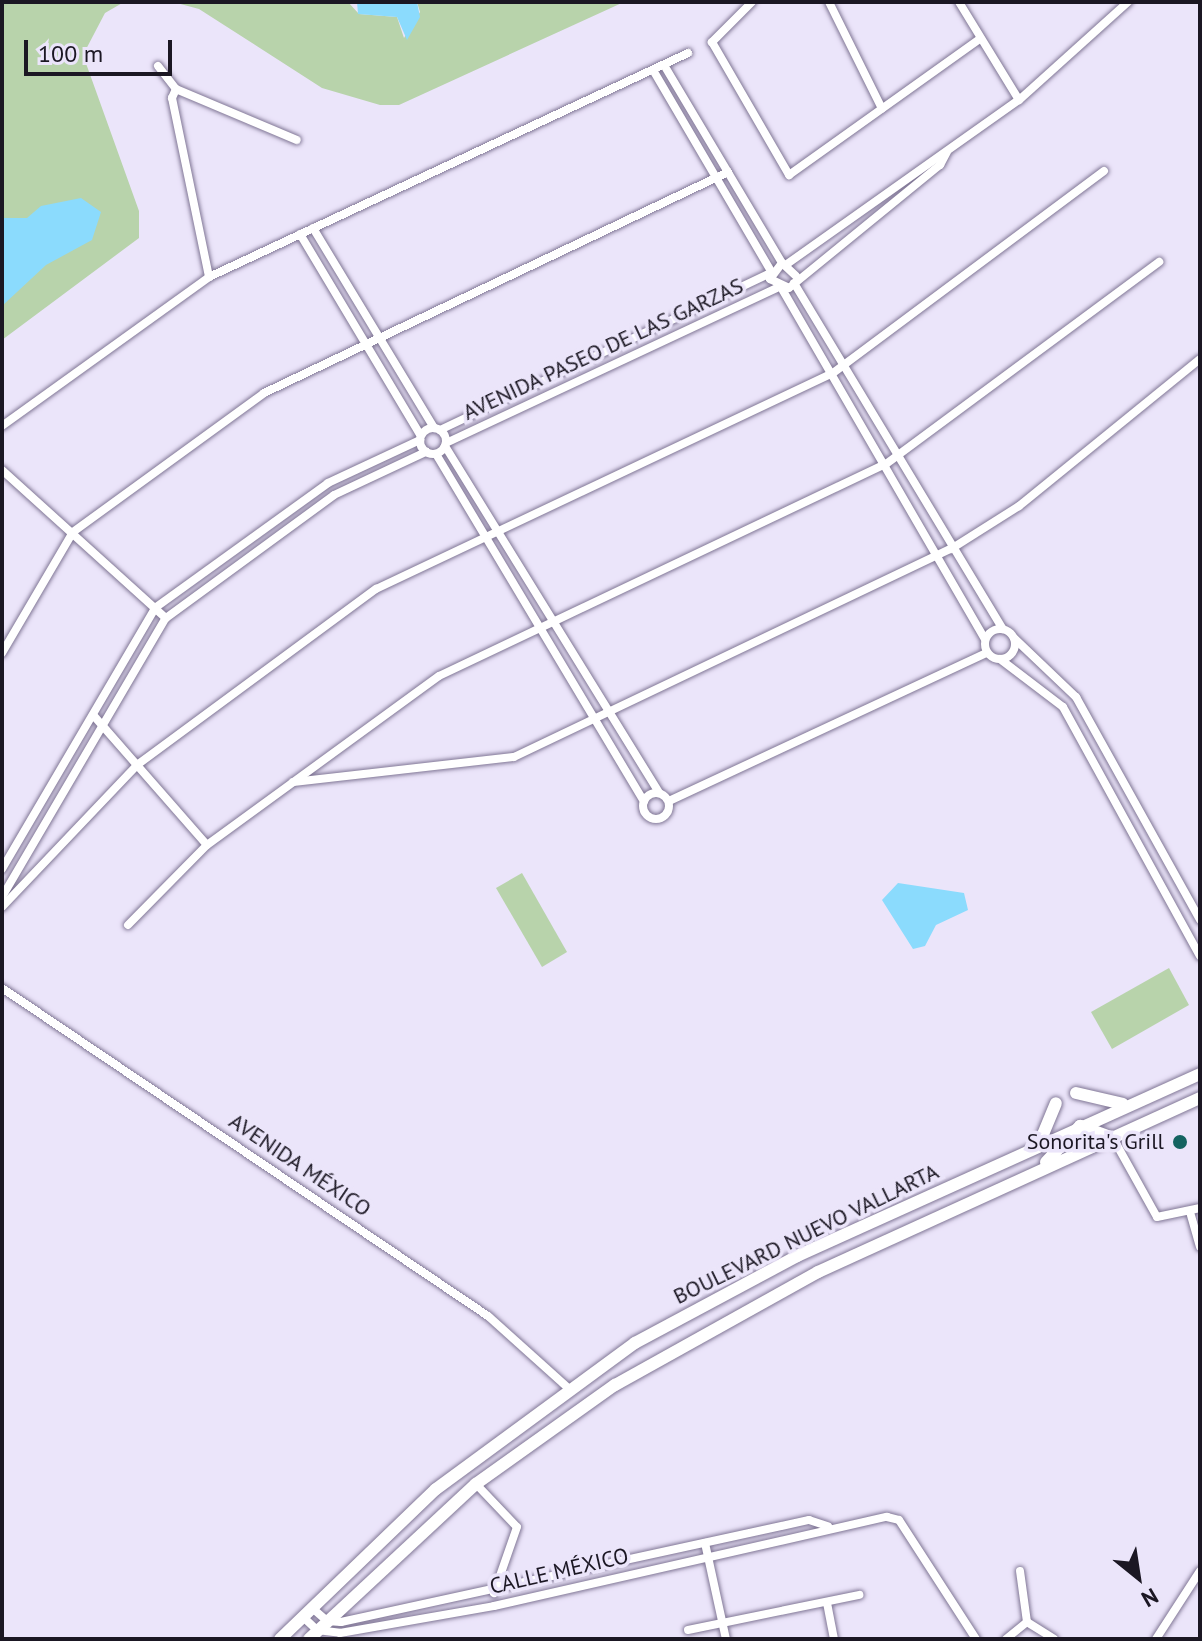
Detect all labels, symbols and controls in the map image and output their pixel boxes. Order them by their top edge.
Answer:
scale bar [28,24,176,74]
text: 100 m [38,38,103,69]
street label: AVENIDA PASEO DE LAS GARZAS [458,272,748,426]
street label: AVENIDA MÉXICO [224,1108,376,1222]
place label: Sonorita's Grill [1027,1129,1164,1155]
marker: Sonorita's Grill [1171,1133,1189,1151]
street label: BOULEVARD NUEVO VALLARTA [669,1158,943,1310]
north arrow [1098,1537,1178,1617]
street label: CALLE MÉXICO [487,1542,631,1600]
text: N [1137,1582,1163,1614]

